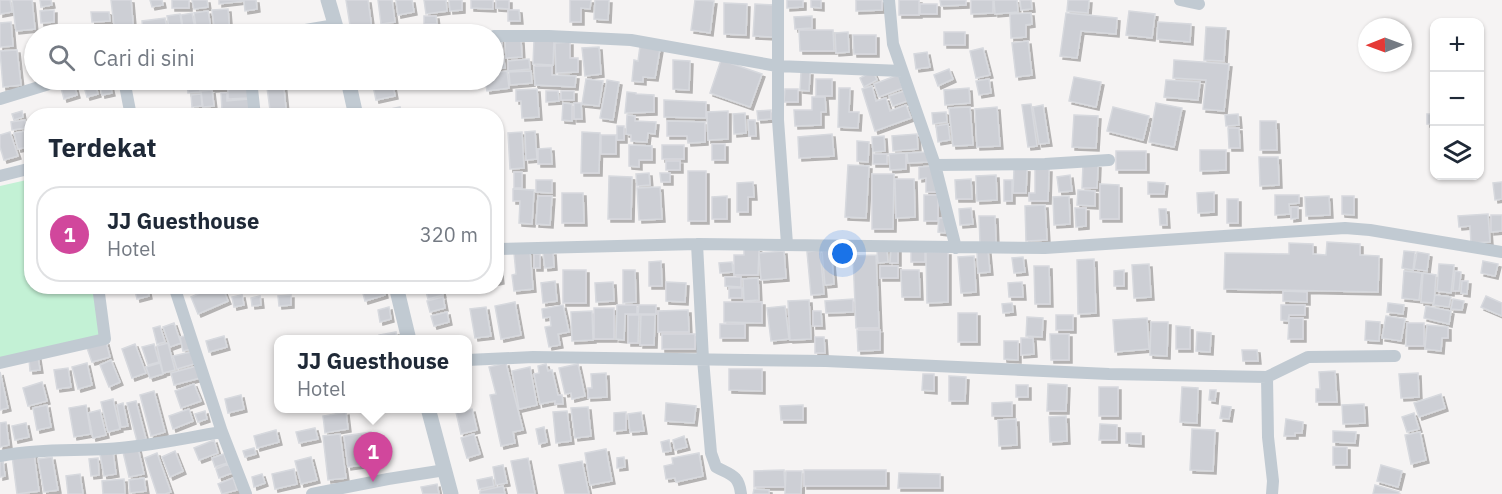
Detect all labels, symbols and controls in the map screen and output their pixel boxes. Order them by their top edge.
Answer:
north arrow [1358,18,1412,72]
map controls [1430,18,1484,180]
button: + [1430,18,1484,72]
search box [24,24,504,90]
icon: search [45,41,78,74]
text: Cari di sini [93,43,195,72]
button: − [1430,72,1484,126]
button: layers [1430,126,1484,180]
text: Terdekat [48,130,157,164]
text: JJ Guesthouse [107,206,259,235]
text: 1 [64,221,76,248]
text: 320 m [420,221,478,248]
text: Hotel [107,235,156,262]
your location [828,239,857,268]
popup [274,335,472,413]
text: JJ Guesthouse [297,346,449,375]
text: Hotel [297,375,346,402]
pin: 1 [354,432,392,482]

